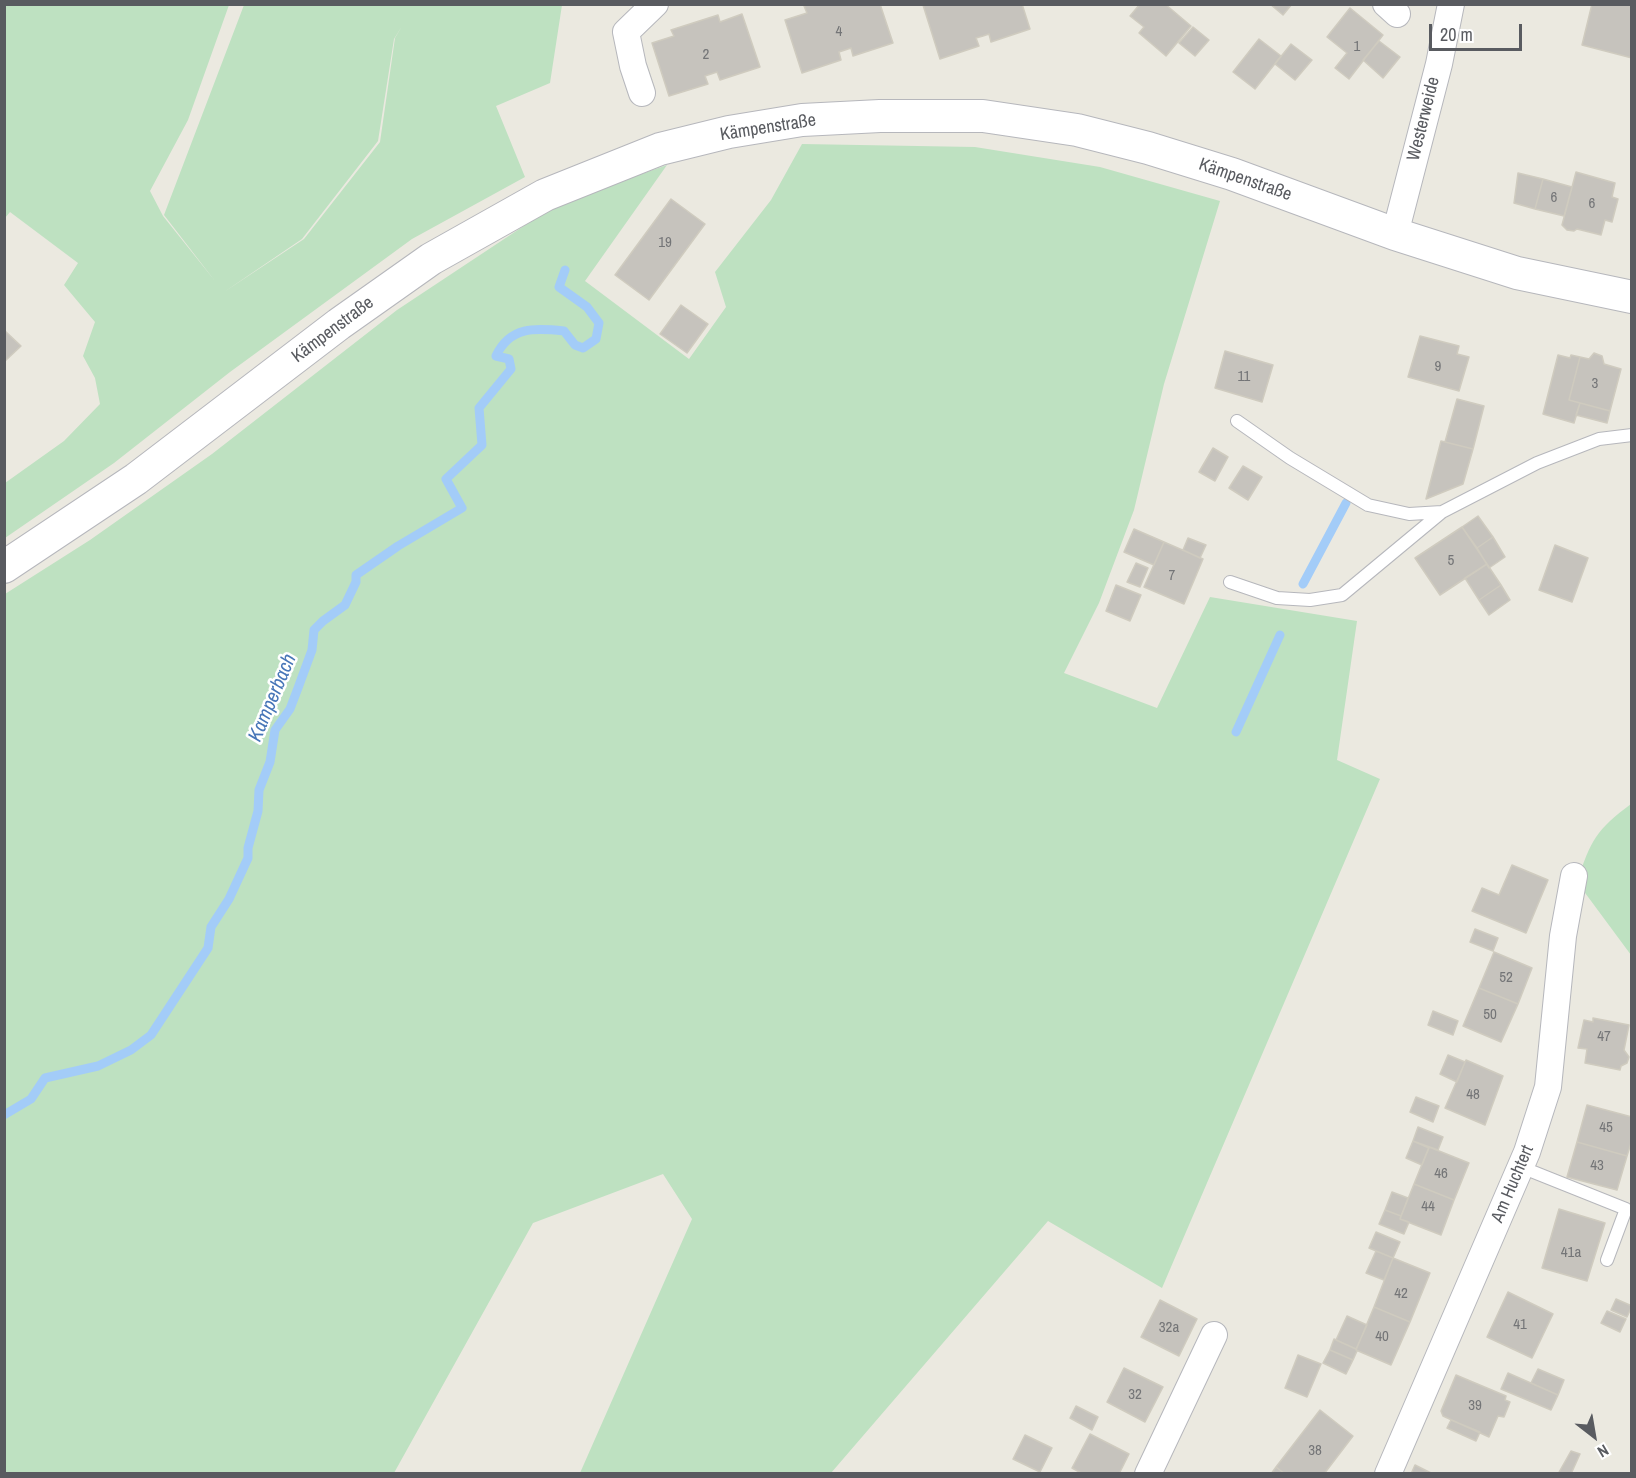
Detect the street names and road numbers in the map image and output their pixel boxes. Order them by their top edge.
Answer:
street label: Westerweide [1403,75,1445,163]
street label: Kämpenstraße [719,110,817,146]
street label: Kämpenstraße [1196,154,1294,206]
street label: Kämpenstraße [288,292,378,368]
street label: Am Huchtert [1487,1142,1539,1226]

